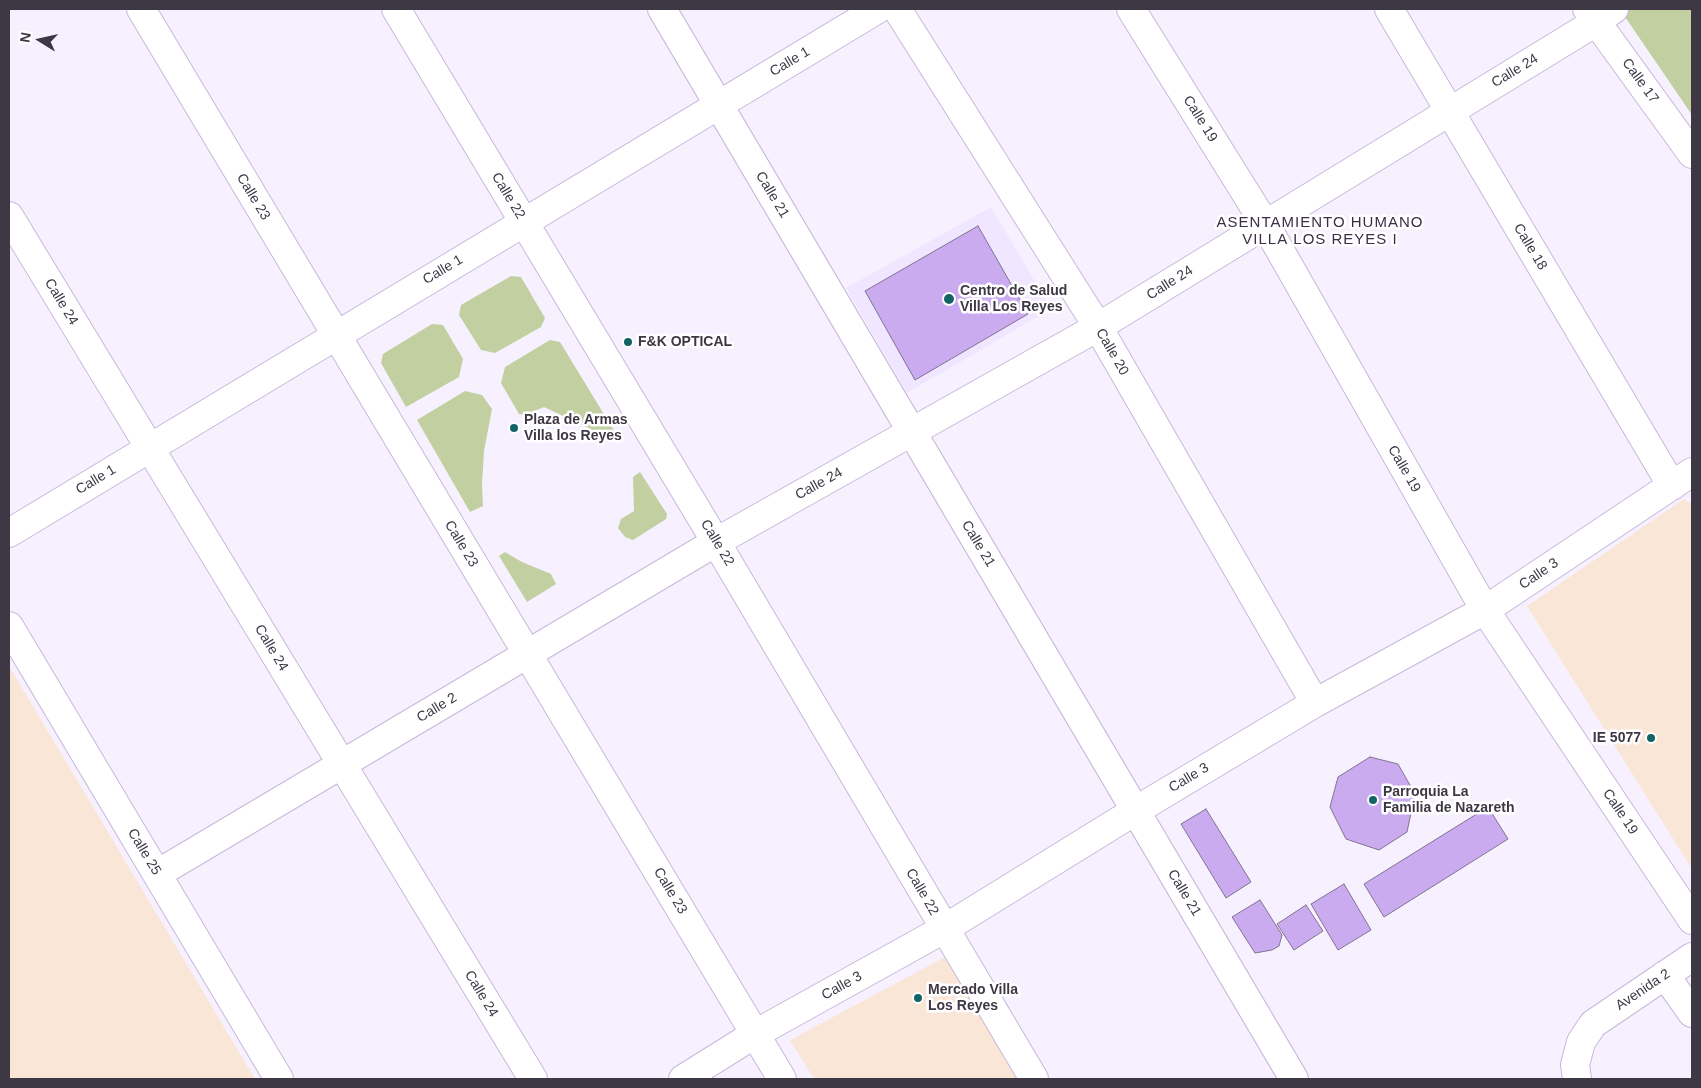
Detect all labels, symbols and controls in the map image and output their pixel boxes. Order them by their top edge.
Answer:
north arrow [15,15,65,65]
text: N [16,31,34,44]
street label: Calle 1 [767,44,813,80]
street label: Calle 24 [1489,51,1541,91]
street label: Calle 17 [1618,55,1662,107]
street label: Calle 19 [1179,93,1221,145]
street label: Calle 21 [752,169,792,221]
street label: Calle 22 [488,170,528,222]
street label: Calle 23 [233,171,273,223]
district label: ASENTAMIENTO HUMANO VILLA LOS REYES I [1214,214,1426,249]
street label: Calle 18 [1510,221,1550,273]
street label: Calle 1 [420,252,466,288]
street label: Calle 24 [1144,262,1196,304]
street label: Calle 24 [41,276,81,328]
place label: Centro de Salud Villa Los Reyes [960,283,1067,316]
marker: Centro de Salud Villa Los Reyes [942,292,956,306]
street label: Calle 20 [1092,326,1132,378]
place label: F&K OPTICAL [638,334,732,350]
marker: F&K OPTICAL [622,336,634,348]
place label: Plaza de Armas Villa los Reyes [524,412,627,444]
marker: Plaza de Armas Villa los Reyes [508,422,520,434]
street label: Calle 19 [1384,443,1424,495]
street label: Calle 1 [73,462,119,498]
street label: Calle 24 [792,464,846,504]
street label: Calle 22 [697,517,737,569]
street label: Calle 23 [441,518,481,570]
street label: Calle 21 [958,518,998,570]
street label: Calle 3 [1516,555,1562,593]
street label: Calle 24 [251,622,291,674]
street label: Calle 2 [414,690,460,726]
place label: IE 5077 [1593,730,1641,746]
marker: IE 5077 [1645,732,1657,744]
street label: Calle 3 [1166,760,1212,796]
place label: Parroquia La Familia de Nazareth [1383,784,1514,816]
street label: Calle 19 [1599,786,1641,838]
marker: Parroquia La Familia de Nazareth [1367,794,1379,806]
street label: Calle 25 [124,826,164,878]
street label: Calle 23 [650,865,690,917]
street label: Calle 22 [902,866,942,918]
street label: Calle 21 [1164,867,1204,919]
street label: Avenida 2 [1613,966,1673,1014]
street label: Calle 24 [461,968,501,1020]
street label: Calle 3 [819,968,865,1004]
place label: Mercado Villa Los Reyes [928,982,1018,1014]
marker: Mercado Villa Los Reyes [912,992,924,1004]

